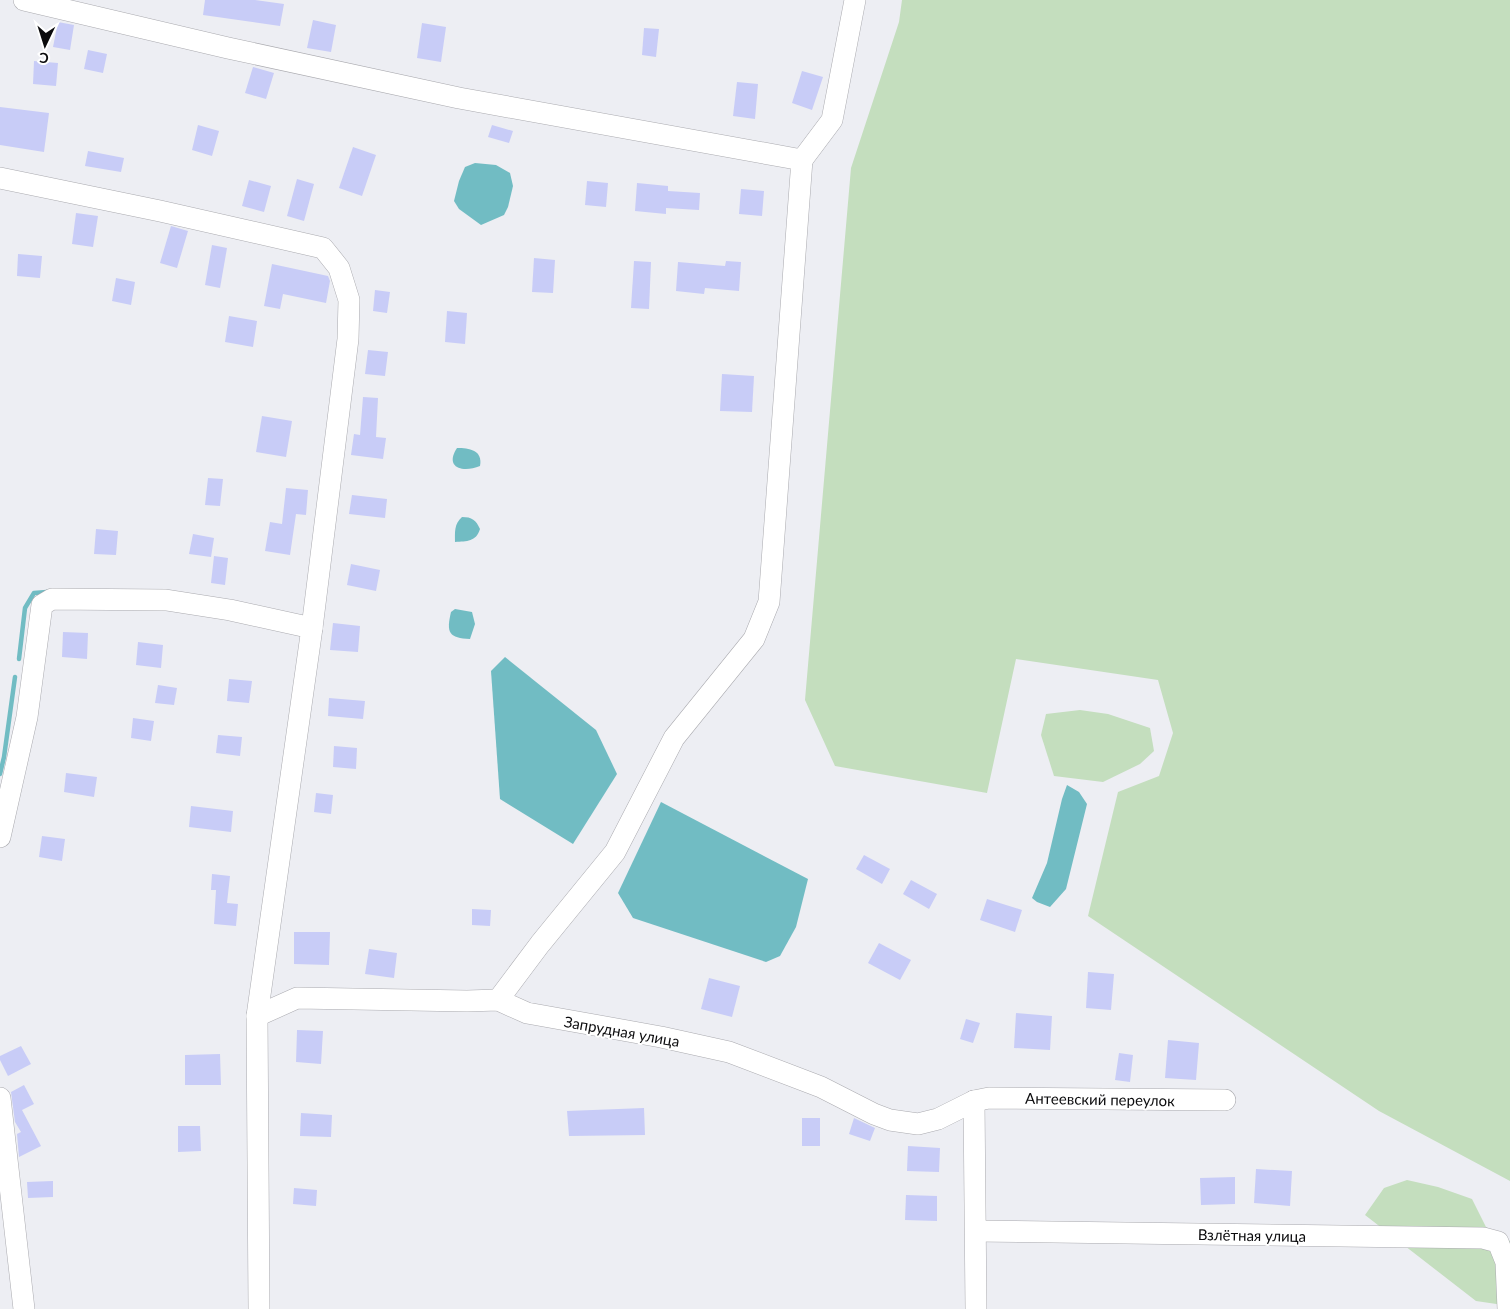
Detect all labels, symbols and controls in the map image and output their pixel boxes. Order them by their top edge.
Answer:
north arrow [20,20,70,70]
text: С [38,50,49,67]
street label: Запрудная улица [563,1012,681,1050]
street label: Антеевский переулок [1025,1089,1175,1109]
street label: Взлётная улица [1198,1225,1306,1245]

